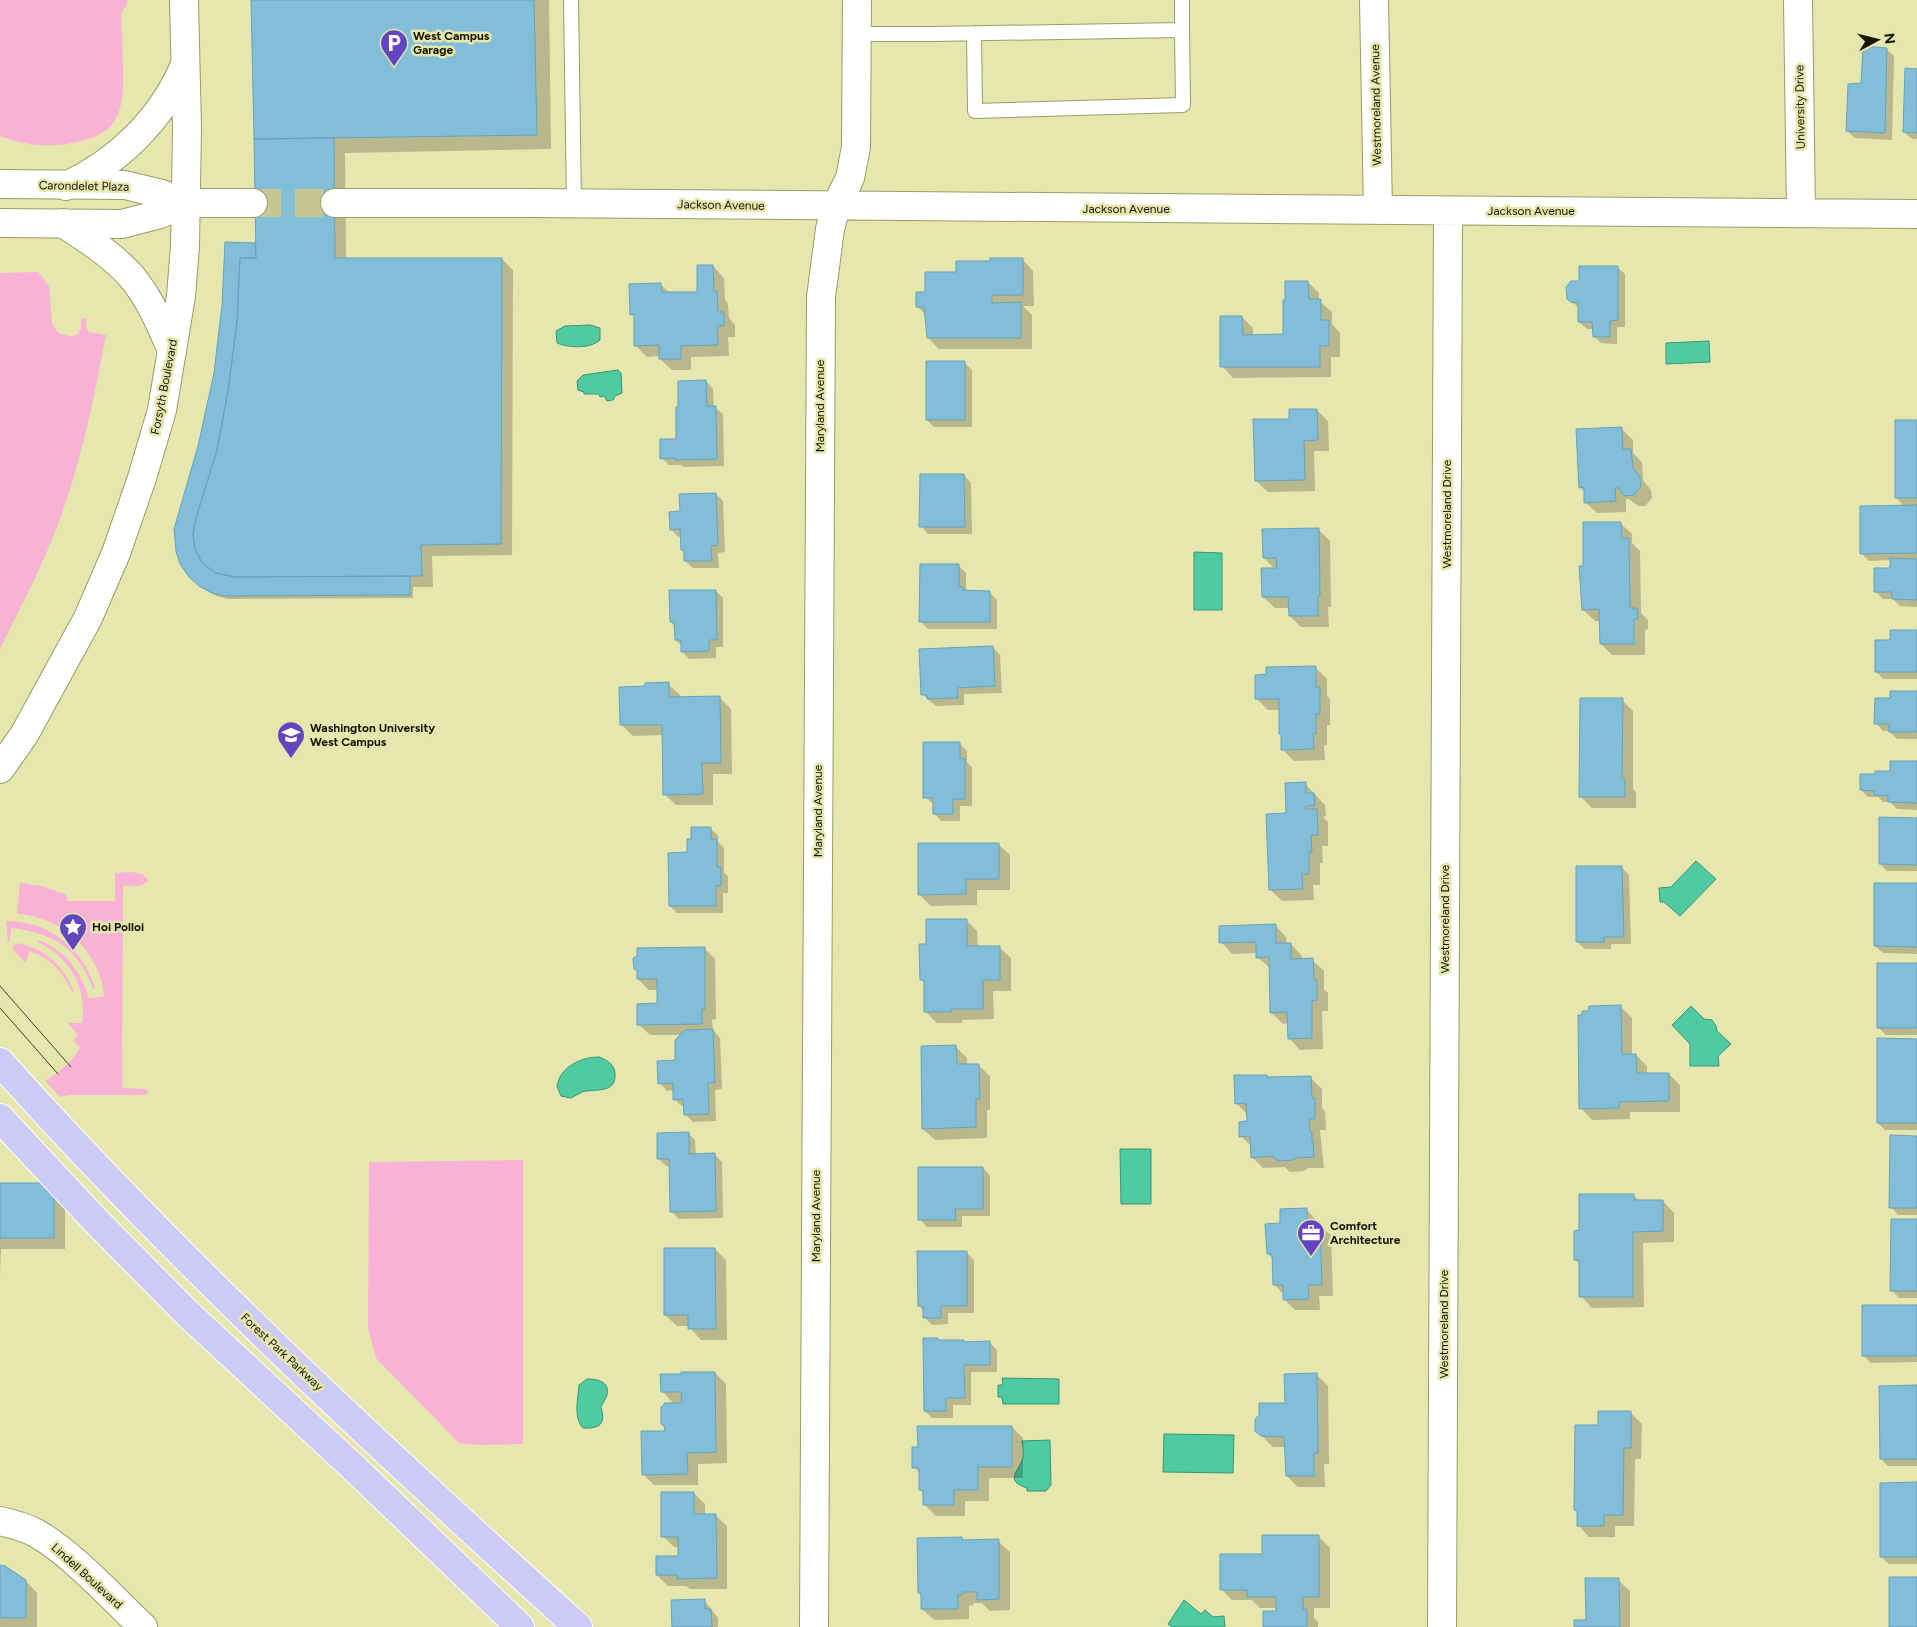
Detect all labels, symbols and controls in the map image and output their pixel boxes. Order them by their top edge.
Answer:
north arrow [1852,15,1902,65]
parking icon: West Campus Garage [379,28,409,67]
place label: West Campus Garage [413,29,490,57]
text: N [1880,32,1899,45]
street label: Westmoreland Avenue [1368,44,1384,166]
street label: University Drive [1792,64,1808,149]
street label: Carondelet Plaza [39,178,129,194]
street label: Jackson Avenue [677,197,765,213]
street label: Jackson Avenue [1082,202,1170,216]
street label: Jackson Avenue [1487,204,1575,218]
street label: Forsyth Boulevard [148,338,180,436]
street label: Maryland Avenue [813,359,827,452]
street label: Westmoreland Drive [1440,459,1454,568]
school or university icon: Washington University West Campus [276,720,306,759]
place label: Washington University West Campus [310,721,435,749]
street label: Maryland Avenue [811,764,825,857]
street label: Westmoreland Drive [1438,864,1452,973]
place icon: Hoi Polloi [58,912,88,951]
place label: Hoi Polloi [92,920,144,934]
street label: Maryland Avenue [809,1169,823,1262]
office icon: Comfort Architecture [1296,1218,1326,1257]
place label: Comfort Architecture [1330,1219,1401,1247]
street label: Westmoreland Drive [1437,1269,1451,1378]
street label: Forest Park Parkway [238,1310,327,1394]
street label: Lindell Boulevard [49,1540,125,1612]

